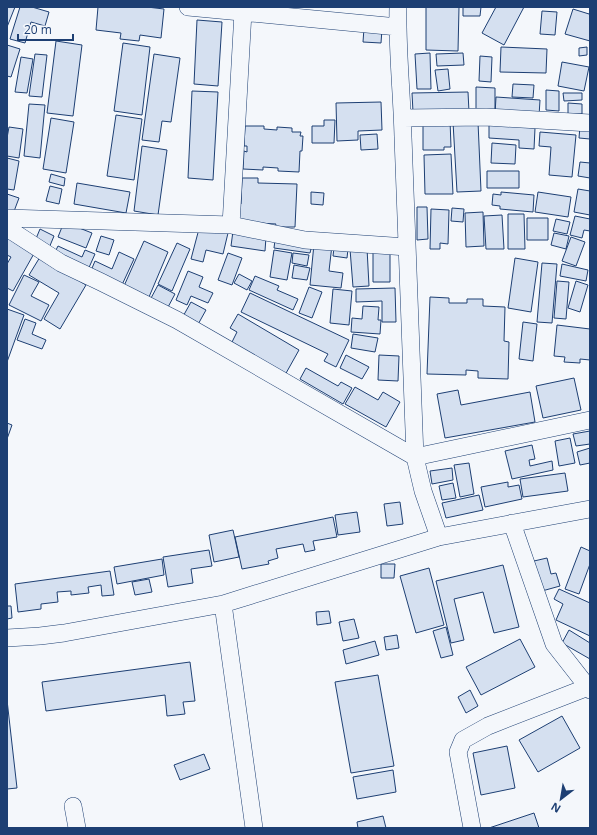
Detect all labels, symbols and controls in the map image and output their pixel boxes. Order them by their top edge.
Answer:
scale bar [18,16,73,42]
text: 20 m [24,21,52,38]
north arrow [541,779,581,819]
text: N [548,799,563,817]

